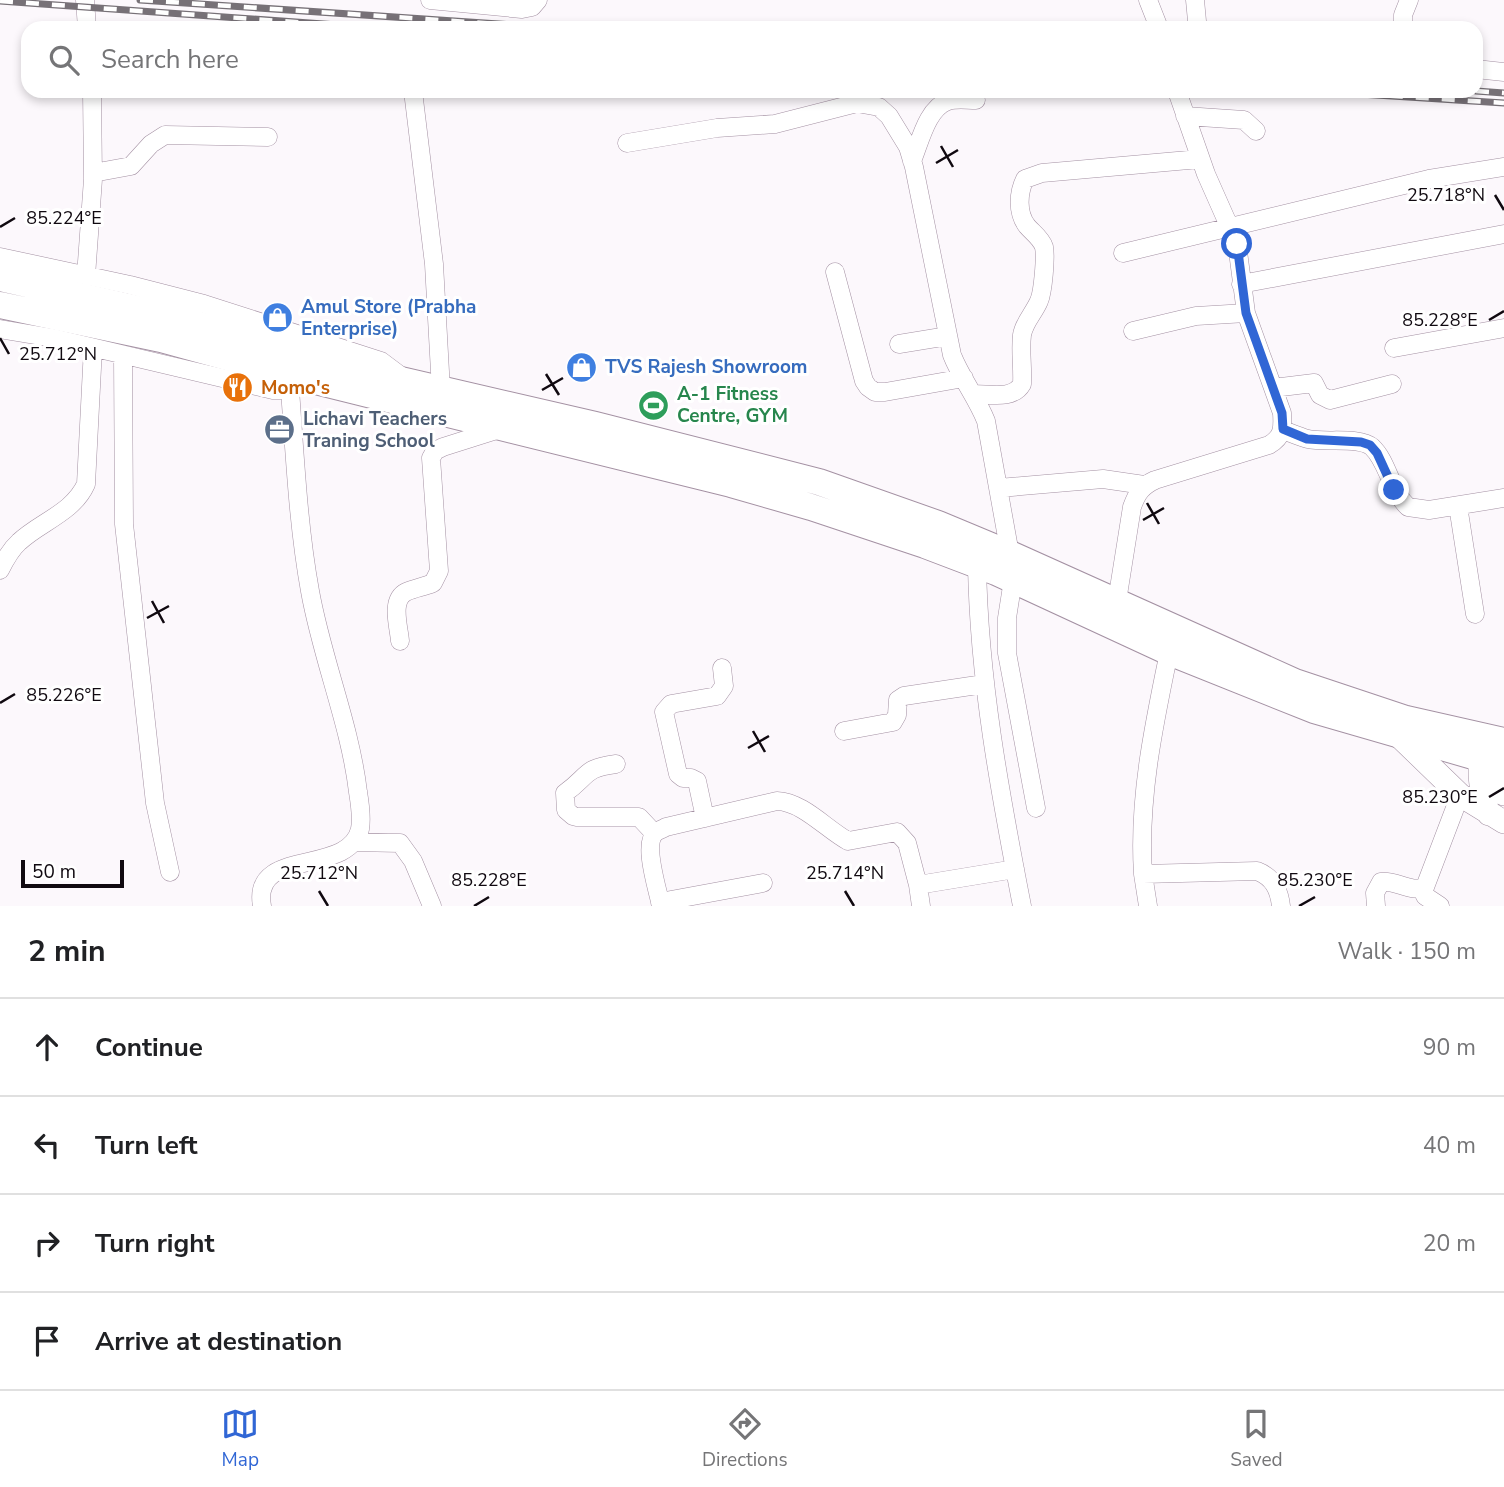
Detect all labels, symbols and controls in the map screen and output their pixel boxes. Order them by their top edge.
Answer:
search box [21,21,1483,98]
icon: search [45,41,83,79]
text: Search here [101,42,239,77]
text: 25.718°N [1407,183,1485,207]
text: 85.224°E [26,206,102,230]
route start [1221,228,1252,259]
place label: Amul Store (Prabha Enterprise) [301,294,476,342]
shop icon: Amul Store (Prabha Enterprise) [261,301,295,335]
text: 85.228°E [1402,308,1478,332]
text: 25.712°N [19,342,97,366]
shop icon: TVS Rajesh Showroom [565,350,599,384]
place label: TVS Rajesh Showroom [605,354,807,380]
restaurant icon: Momo's [221,371,255,405]
place label: Momo's [261,375,330,401]
place label: A-1 Fitness Centre, GYM [677,381,788,429]
sports icon: A-1 Fitness Centre, GYM [637,388,671,422]
place label: Lichavi Teachers Traning School [303,406,447,454]
office icon: Lichavi Teachers Traning School [263,413,297,447]
route end [1378,474,1409,505]
text: 85.226°E [26,683,102,707]
text: 85.230°E [1402,785,1478,809]
scale bar [21,857,124,889]
text: 50 m [32,859,76,885]
text: 25.712°N [280,861,358,885]
text: 25.714°N [806,861,884,885]
text: 85.228°E [451,868,527,892]
text: 85.230°E [1277,868,1353,892]
text: 2 min [28,931,106,972]
text: Walk · 150 m [1337,936,1476,967]
icon: ahead [28,1028,66,1066]
text: Continue [95,1030,203,1065]
text: 90 m [1423,1032,1476,1063]
icon: left [28,1126,66,1164]
text: Turn left [95,1128,198,1163]
text: 40 m [1423,1130,1476,1161]
icon: right [28,1224,66,1262]
text: Turn right [95,1226,214,1261]
text: 20 m [1423,1228,1476,1259]
icon: arrive [28,1322,66,1360]
text: Arrive at destination [95,1324,342,1359]
tab: Map [221,1405,259,1473]
tab: Directions [702,1405,788,1473]
tab: Saved [1230,1405,1283,1473]

